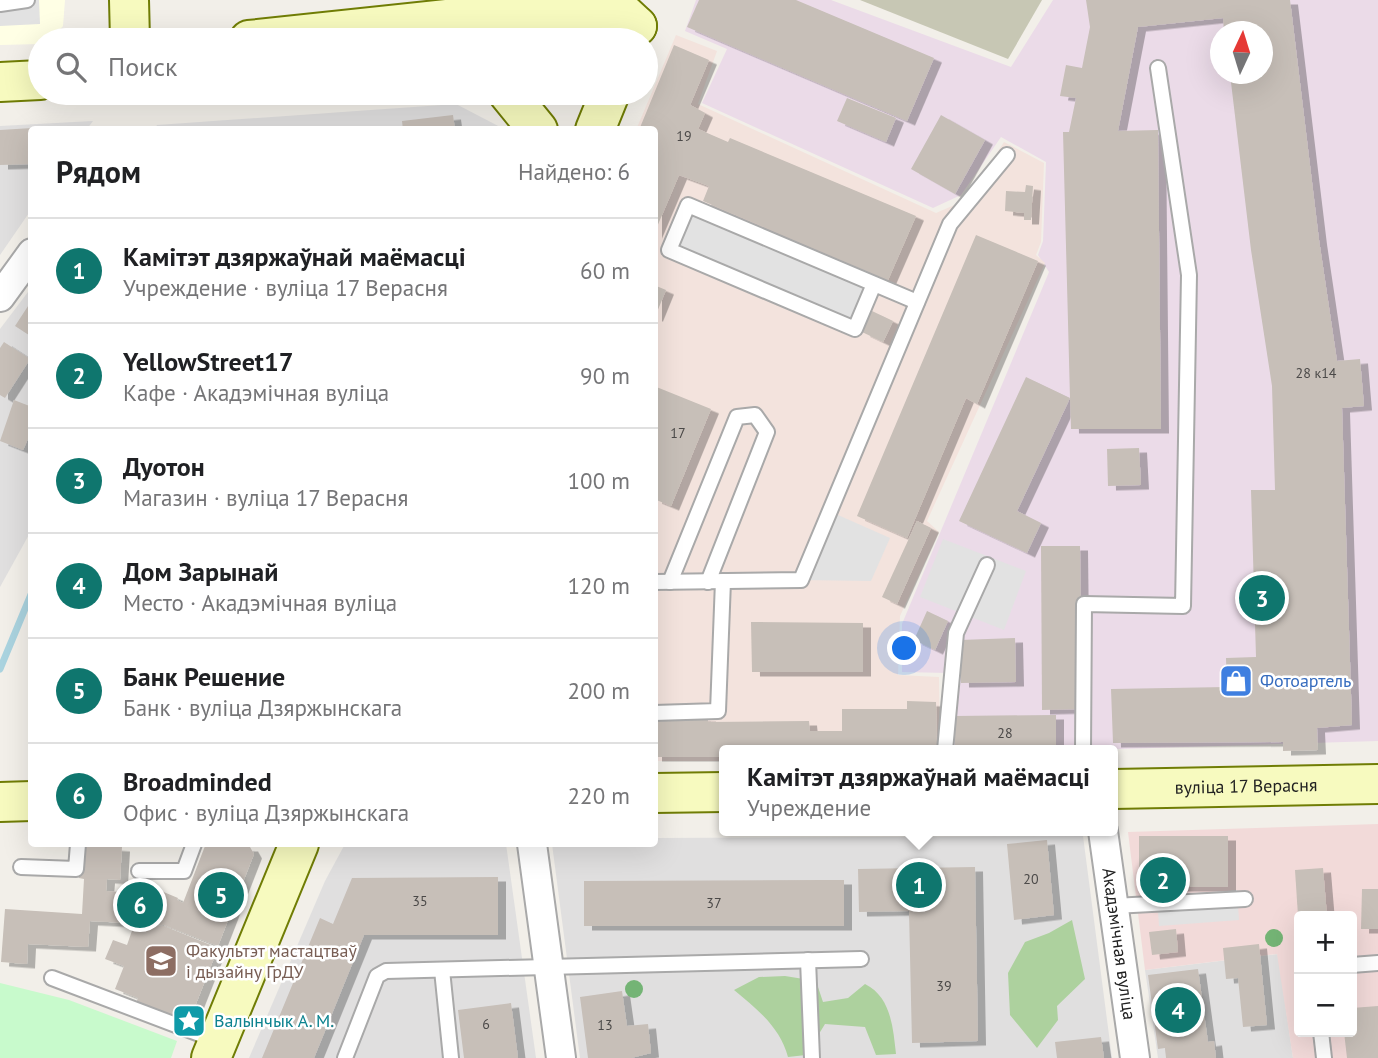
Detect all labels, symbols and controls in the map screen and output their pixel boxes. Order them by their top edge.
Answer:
north arrow [1210,21,1273,84]
search box [28,28,658,105]
icon: search [52,48,90,86]
text: Поиск [108,50,177,83]
house number: 19 [676,127,692,145]
text: Рядом [56,152,141,191]
text: Найдено: 6 [518,157,630,186]
text: Камітэт дзяржаўнай маёмасці [123,240,466,273]
text: 1 [72,256,86,285]
text: 60 m [580,256,630,285]
text: Учреждение · вуліца 17 Верасня [123,273,448,302]
text: YellowStreet17 [123,345,293,378]
text: 2 [72,361,86,390]
text: 90 m [580,361,630,390]
house number: 28 к14 [1296,364,1337,382]
text: Кафе · Акадэмічная вуліца [123,378,389,407]
house number: 17 [670,424,686,442]
text: Дуотон [123,450,205,483]
text: 3 [72,466,86,495]
text: 100 m [568,466,630,495]
text: Магазин · вуліца 17 Верасня [123,483,408,512]
text: Дом Зарынай [123,555,278,588]
text: 4 [72,571,86,600]
text: 120 m [568,571,630,600]
pin: 3 [1239,572,1285,624]
text: Место · Акадэмічная вуліца [123,588,397,617]
your location [887,631,921,665]
text: Банк Решение [123,660,285,693]
shop icon: Фотоартель [1217,662,1255,700]
place label: Фотоартель [1260,669,1351,692]
text: 5 [72,676,86,705]
text: 200 m [568,676,630,705]
text: Банк · вуліца Дзяржынскага [123,693,402,722]
house number: 28 [997,724,1013,742]
popup [719,745,1118,836]
text: Камітэт дзяржаўнай маёмасці [747,760,1090,793]
text: Broadminded [123,765,272,798]
street label: вуліца 17 Верасня [1174,773,1318,799]
text: 6 [72,781,86,810]
text: 220 m [568,781,630,810]
text: Учреждение [747,793,871,822]
text: Офис · вуліца Дзяржынскага [123,798,409,827]
pin: 2 [1140,854,1186,906]
pin: 1 [896,859,942,911]
street label: Акадэмічная вуліца [1097,866,1141,1021]
pin: 5 [198,869,244,921]
house number: 20 [1023,870,1039,888]
pin: 6 [117,879,163,931]
house number: 35 [412,892,428,910]
house number: 37 [706,894,722,912]
map controls [1294,911,1357,1037]
button: + [1294,911,1357,974]
place label: Факультэт мастацтваў і дызайну ГрДУ [186,939,358,983]
school or university icon: Факультэт мастацтваў і дызайну ГрДУ [142,942,180,980]
button: − [1294,974,1357,1037]
house number: 39 [936,977,952,995]
pin: 4 [1155,984,1201,1036]
place icon: Валынчык А. М. [170,1002,208,1040]
place label: Валынчык А. М. [214,1009,334,1032]
house number: 6 [482,1015,490,1033]
house number: 13 [597,1016,613,1034]

